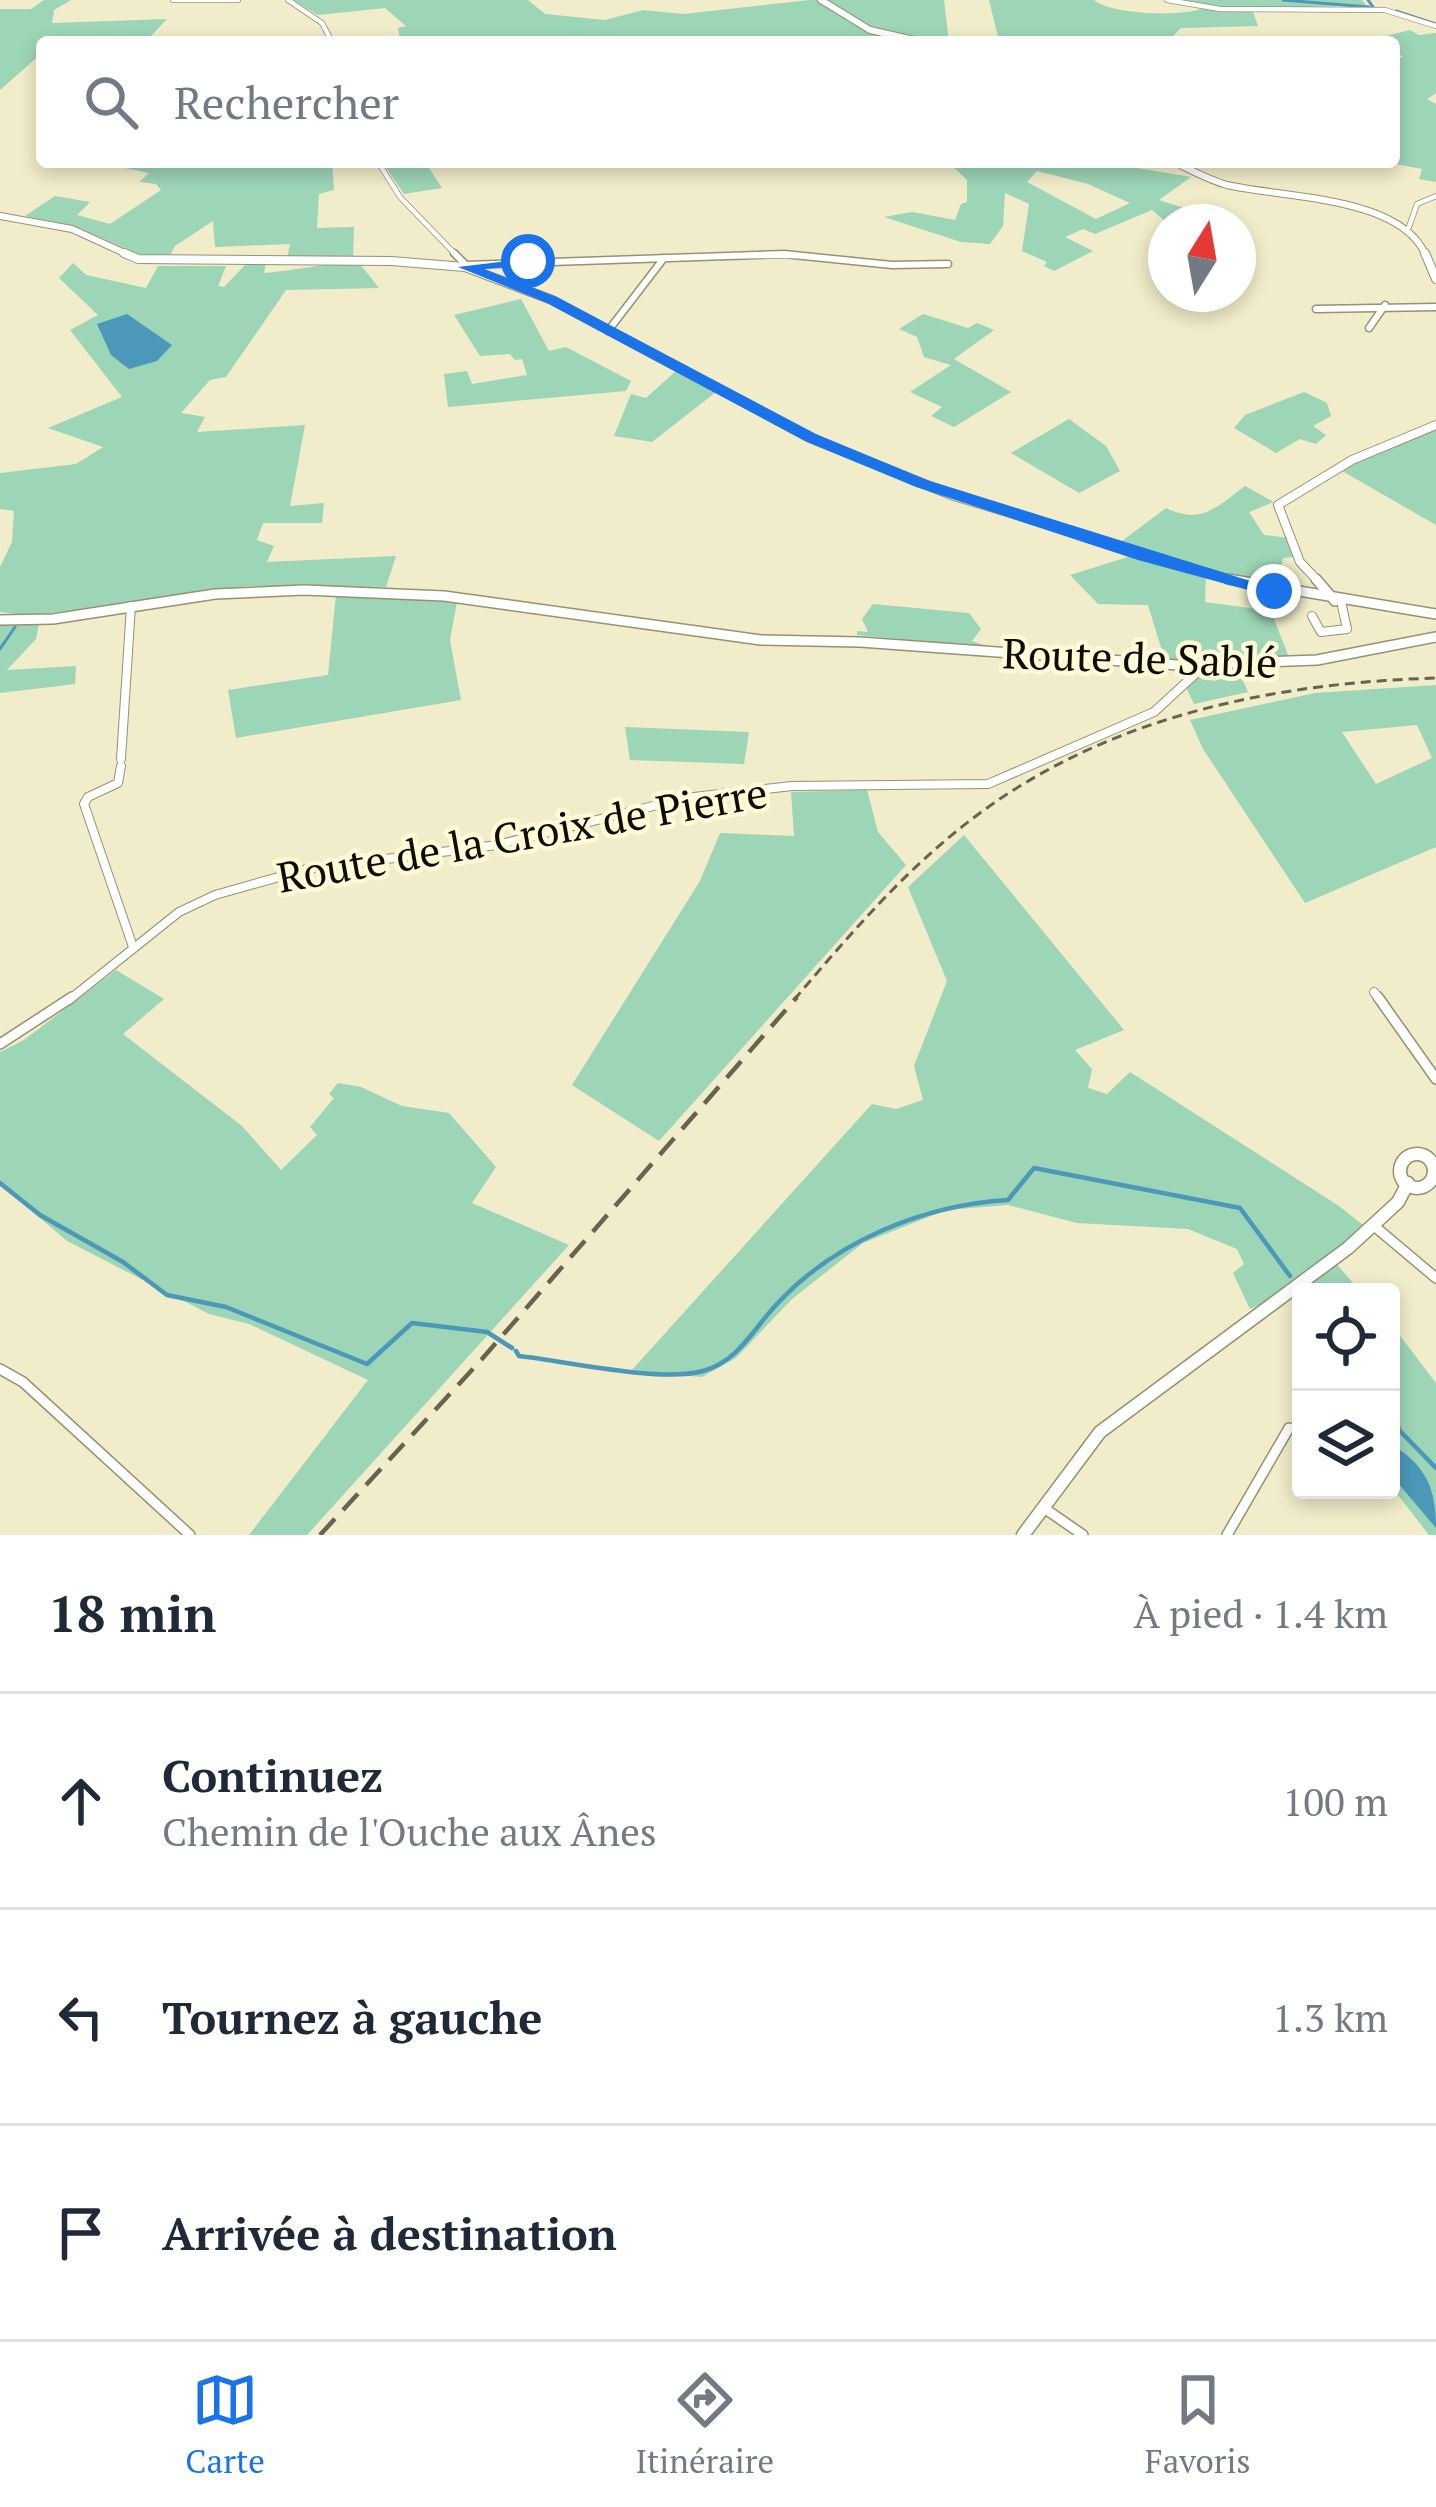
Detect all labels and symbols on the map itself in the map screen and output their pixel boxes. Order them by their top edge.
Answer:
north arrow [1148,204,1256,312]
route start [501,234,555,288]
route end [1247,564,1301,618]
street label: Route de Sablé [1001,624,1279,690]
street label: Route de la Croix de Pierre [273,763,771,905]

